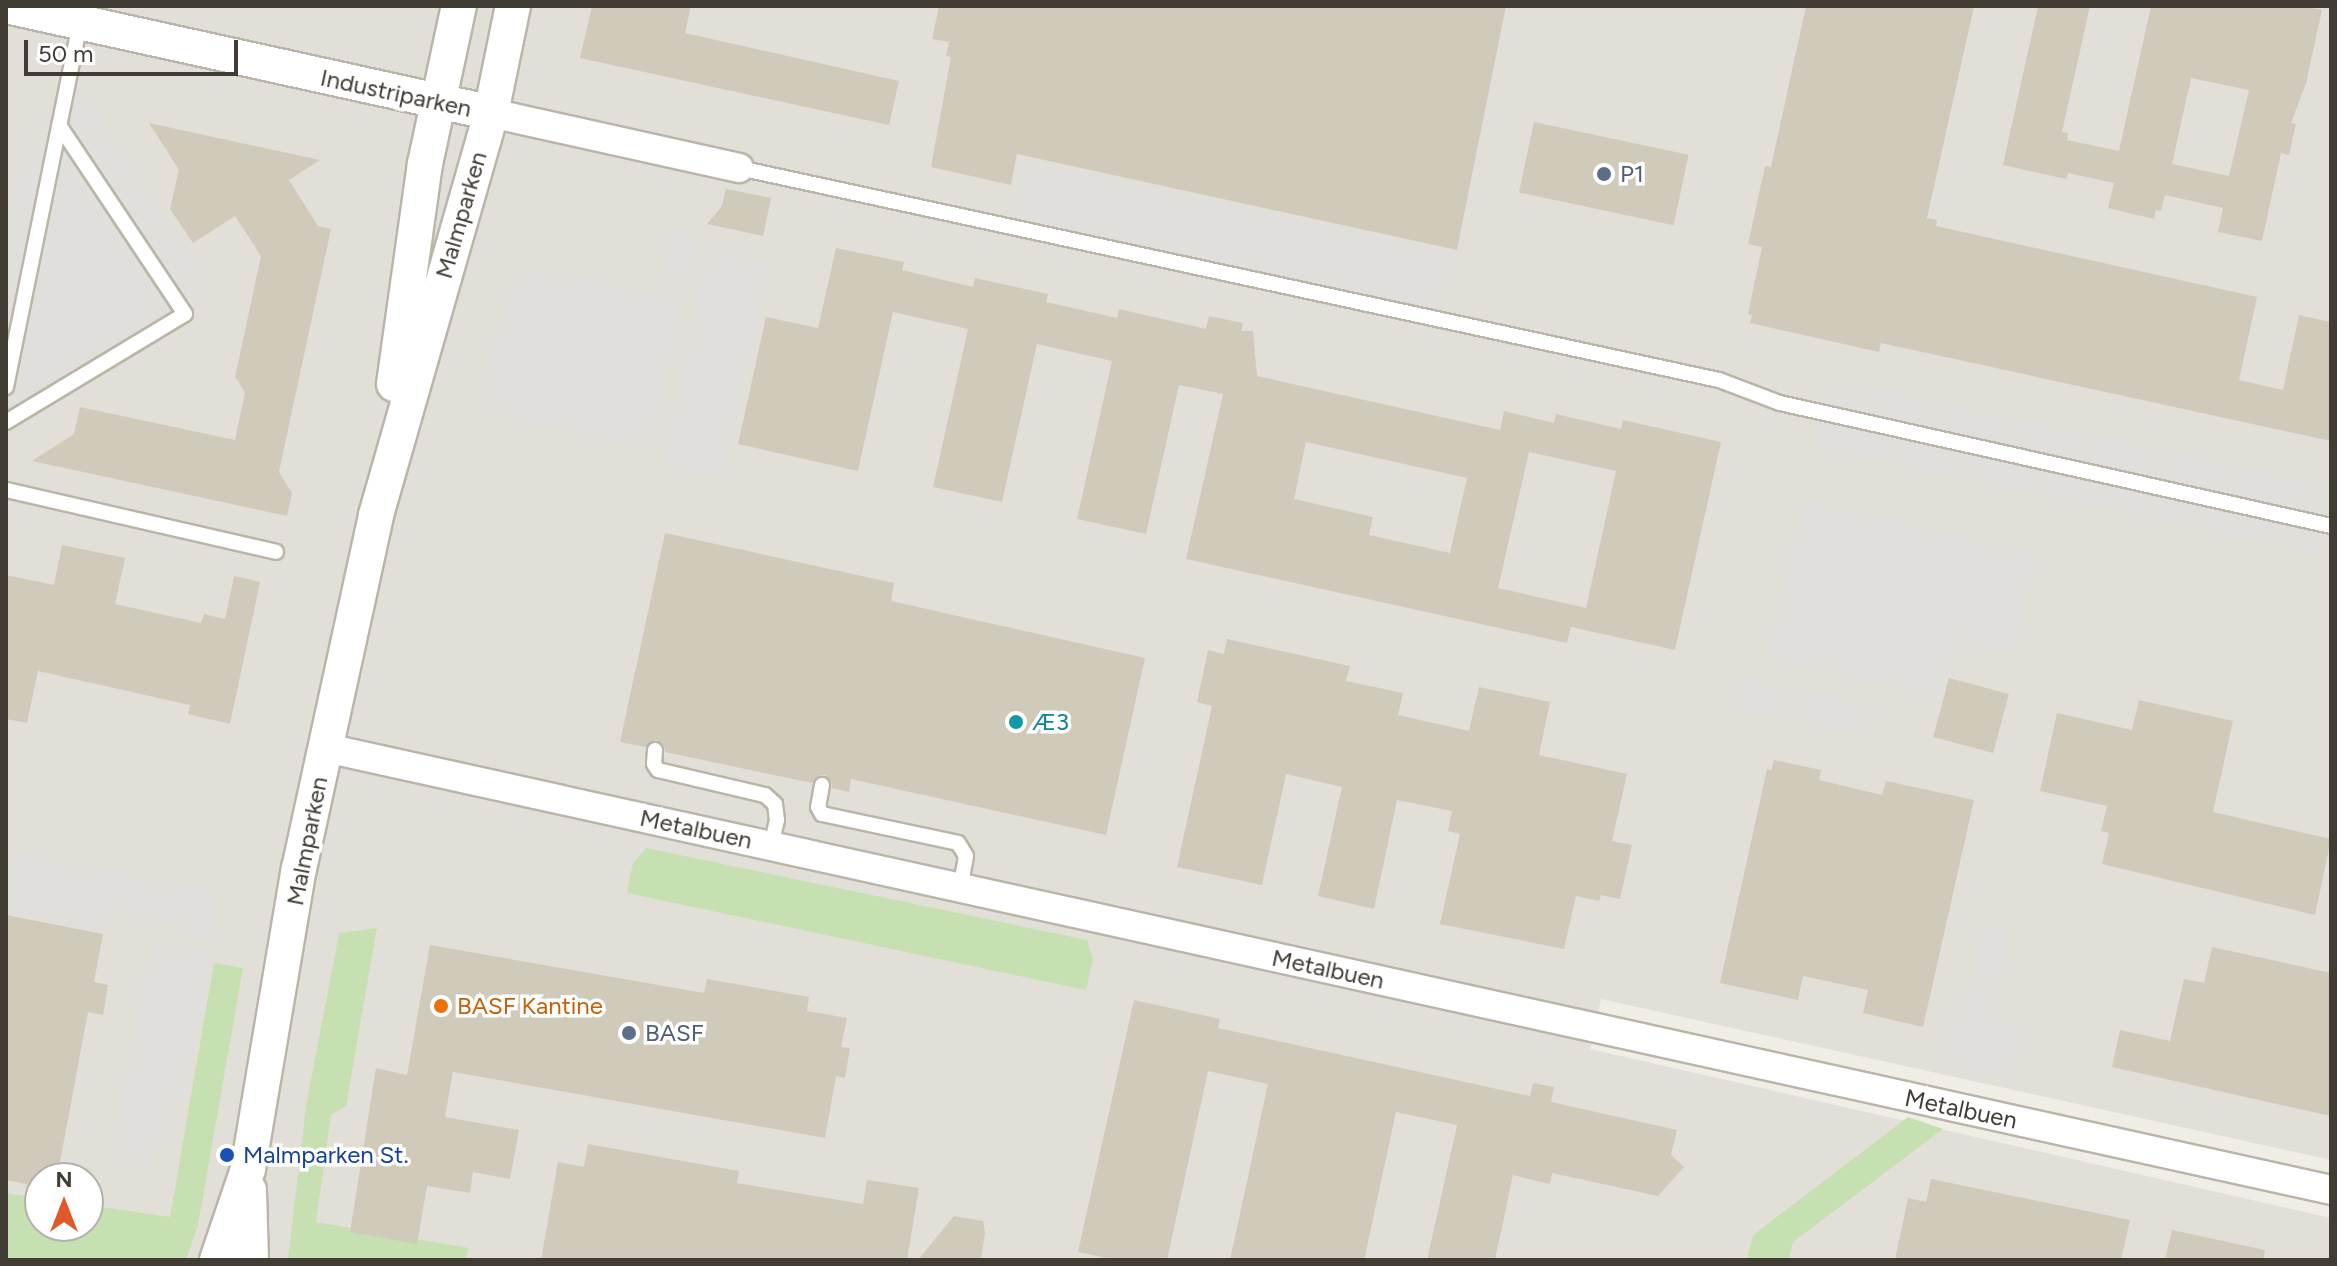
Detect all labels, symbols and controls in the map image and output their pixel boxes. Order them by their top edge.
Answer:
scale bar [28,24,242,74]
text: 50 m [38,39,94,68]
street label: Industriparken [318,63,474,123]
street label: Malmparken [429,148,493,282]
place label: P1 [1620,160,1644,188]
marker: P1 [1595,165,1613,183]
place label: Æ3 [1032,708,1069,736]
marker: Æ3 [1007,713,1025,731]
street label: Malmparken [280,774,334,908]
street label: Metalbuen [637,803,755,855]
street label: Metalbuen [1269,943,1387,995]
place label: BASF Kantine [457,992,603,1020]
marker: BASF Kantine [432,997,450,1015]
place label: BASF [645,1019,704,1047]
marker: BASF [620,1024,638,1042]
street label: Metalbuen [1902,1083,2020,1135]
place label: Malmparken St. [243,1141,408,1169]
marker: Malmparken St. [218,1146,236,1164]
north arrow [24,1162,104,1242]
text: N [55,1166,73,1193]

